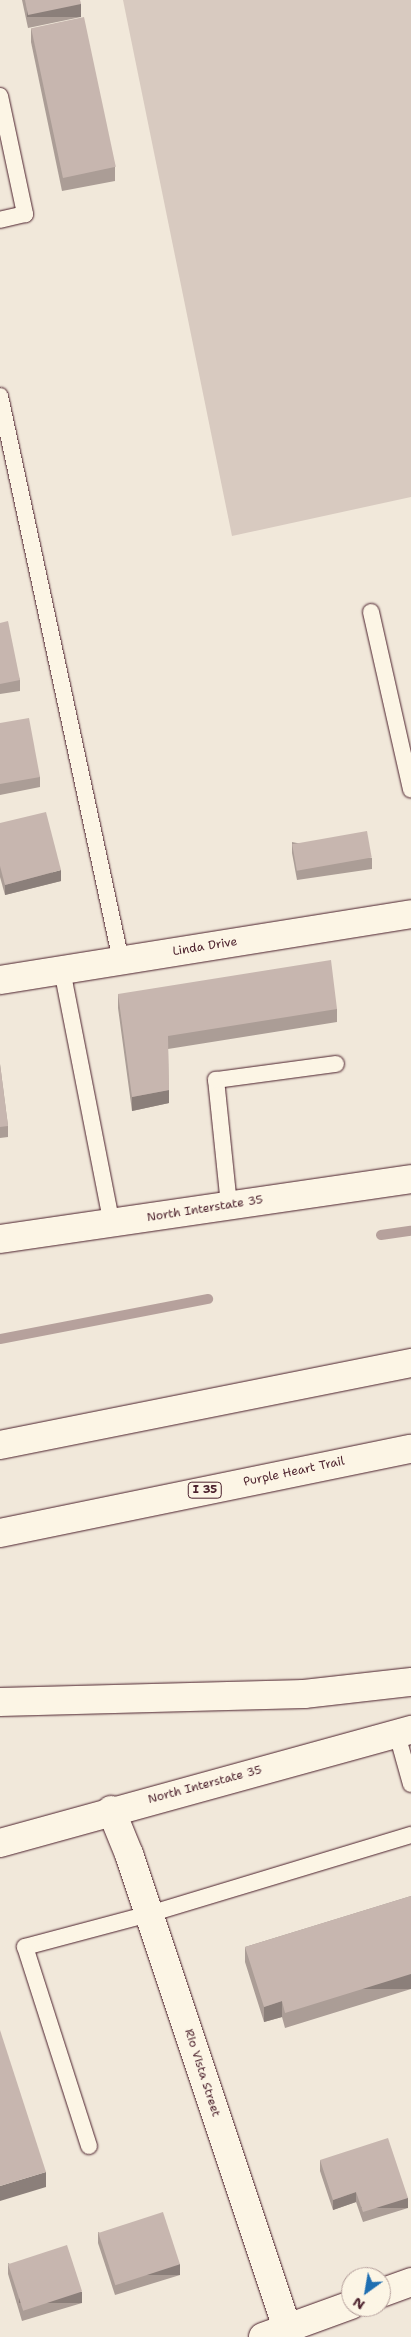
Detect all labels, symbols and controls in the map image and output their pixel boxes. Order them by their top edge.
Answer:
street label: Linda Drive [172,935,238,959]
street label: North Interstate 35 [146,1193,264,1225]
street label: Purple Heart Trail [242,1454,346,1490]
road number: I 35 [188,1482,222,1498]
street label: North Interstate 35 [146,1763,264,1807]
street label: Rio Vista Street [181,2027,223,2119]
north arrow [341,2267,391,2317]
text: N [349,2293,368,2314]

